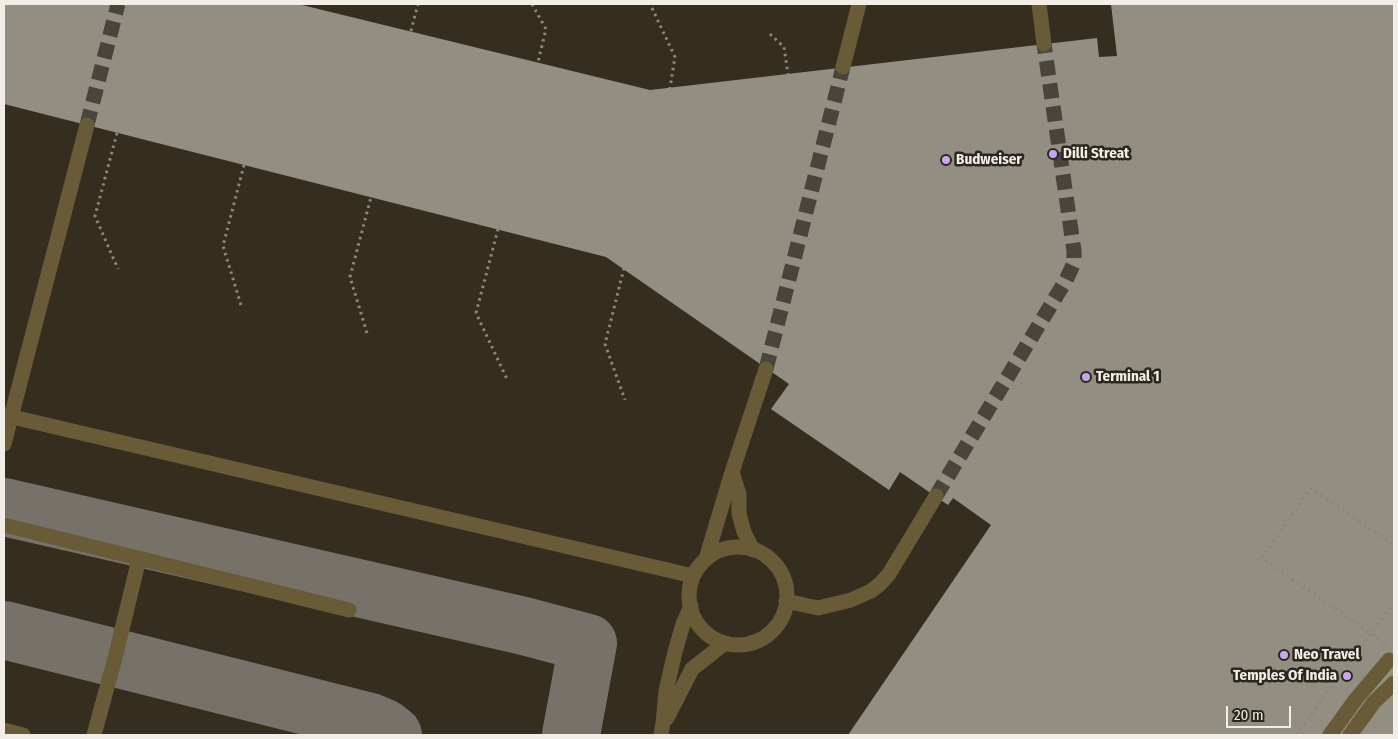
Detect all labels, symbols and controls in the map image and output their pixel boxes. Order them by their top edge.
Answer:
place label: Dilli Streat [1063,145,1129,163]
marker: Dilli Streat [1047,148,1059,160]
place label: Budweiser [956,151,1022,169]
marker: Budweiser [940,154,952,166]
place label: Terminal 1 [1096,368,1160,386]
marker: Terminal 1 [1080,371,1092,383]
place label: Neo Travel [1294,646,1360,664]
marker: Neo Travel [1278,649,1290,661]
place label: Temples Of India [1233,667,1337,685]
marker: Temples Of India [1341,670,1353,682]
scale bar [1228,696,1293,728]
text: 20 m [1234,706,1264,724]

